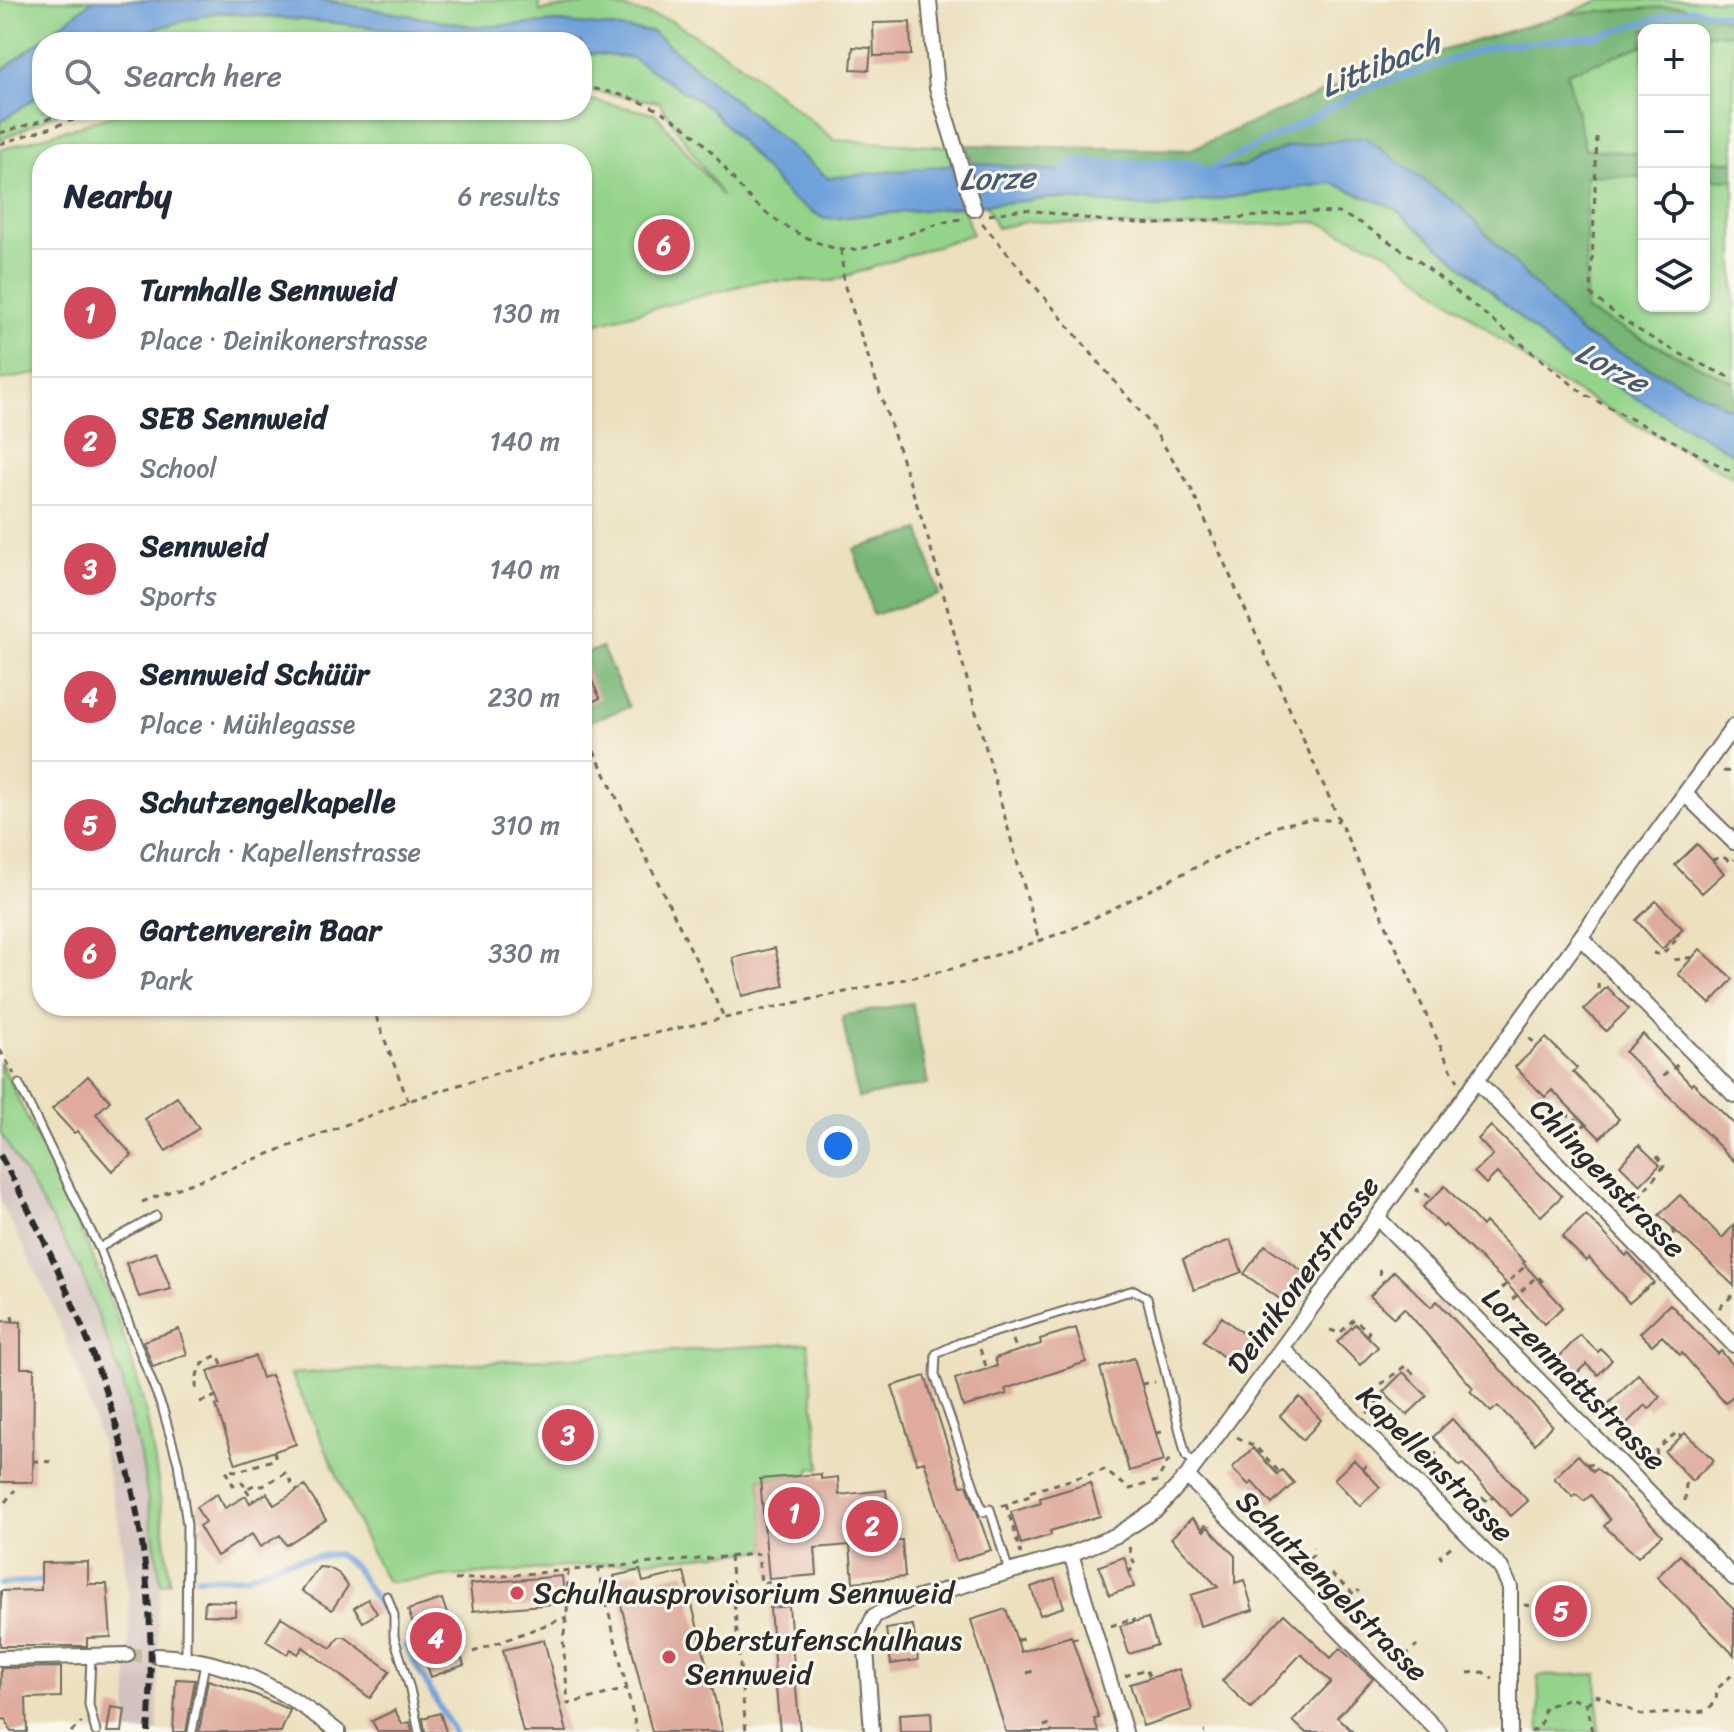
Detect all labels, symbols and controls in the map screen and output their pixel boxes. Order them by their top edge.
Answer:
water label: Littibach [1311,13,1452,114]
map controls [1638,24,1710,312]
button: + [1638,24,1710,96]
search box [32,32,592,120]
text: Search here [124,49,282,103]
icon: search [60,54,104,98]
button: − [1638,96,1710,168]
water label: Lorze [958,149,1039,208]
text: Nearby [64,166,172,226]
button: locate [1638,168,1710,240]
text: 6 results [458,173,560,219]
pin: 6 [638,215,690,275]
button: layers [1638,240,1710,312]
text: Turnhalle Sennweid [140,263,396,317]
text: 1 [84,290,96,336]
text: 130 m [491,290,560,336]
text: Place · Deinikonerstrasse [140,317,428,363]
water label: Lorze [1565,324,1662,412]
text: SEB Sennweid [140,391,327,445]
text: 2 [82,418,98,464]
text: 140 m [489,418,560,464]
text: School [140,445,217,491]
text: Sennweid [140,519,267,573]
text: 3 [83,546,97,592]
text: 140 m [489,546,560,592]
text: Sports [140,573,216,619]
text: Sennweid Schüür [140,647,369,701]
text: 4 [82,674,98,720]
text: 230 m [488,674,560,720]
text: Place · Mühlegasse [140,701,355,747]
text: Schutzengelkapelle [140,775,396,829]
text: 5 [82,802,98,848]
text: 310 m [491,802,560,848]
text: Church · Kapellenstrasse [140,829,421,875]
text: Gartenverein Baar [140,903,381,957]
text: 6 [83,930,97,976]
text: 330 m [488,930,560,976]
text: Park [140,957,193,1003]
street label: Chlingenstrasse [1516,1084,1700,1272]
your location [818,1126,858,1166]
street label: Deinikonerstrasse [1212,1164,1394,1386]
street label: Lorzenmattstrasse [1468,1273,1680,1485]
street label: Kapellenstrasse [1343,1372,1527,1556]
pin: 3 [542,1405,594,1465]
street label: Schutzengelstrasse [1222,1476,1442,1696]
pin: 1 [768,1483,820,1543]
pin: 2 [846,1496,898,1556]
place label: Schulhausprovisorium Sennweid [533,1566,956,1620]
pin: 5 [1535,1581,1587,1641]
marker: Schulhausprovisorium Sennweid [508,1584,526,1602]
pin: 4 [410,1608,462,1668]
place label: Oberstufenschulhaus Sennweid [685,1613,963,1701]
marker: Oberstufenschulhaus Sennweid [660,1648,678,1666]

